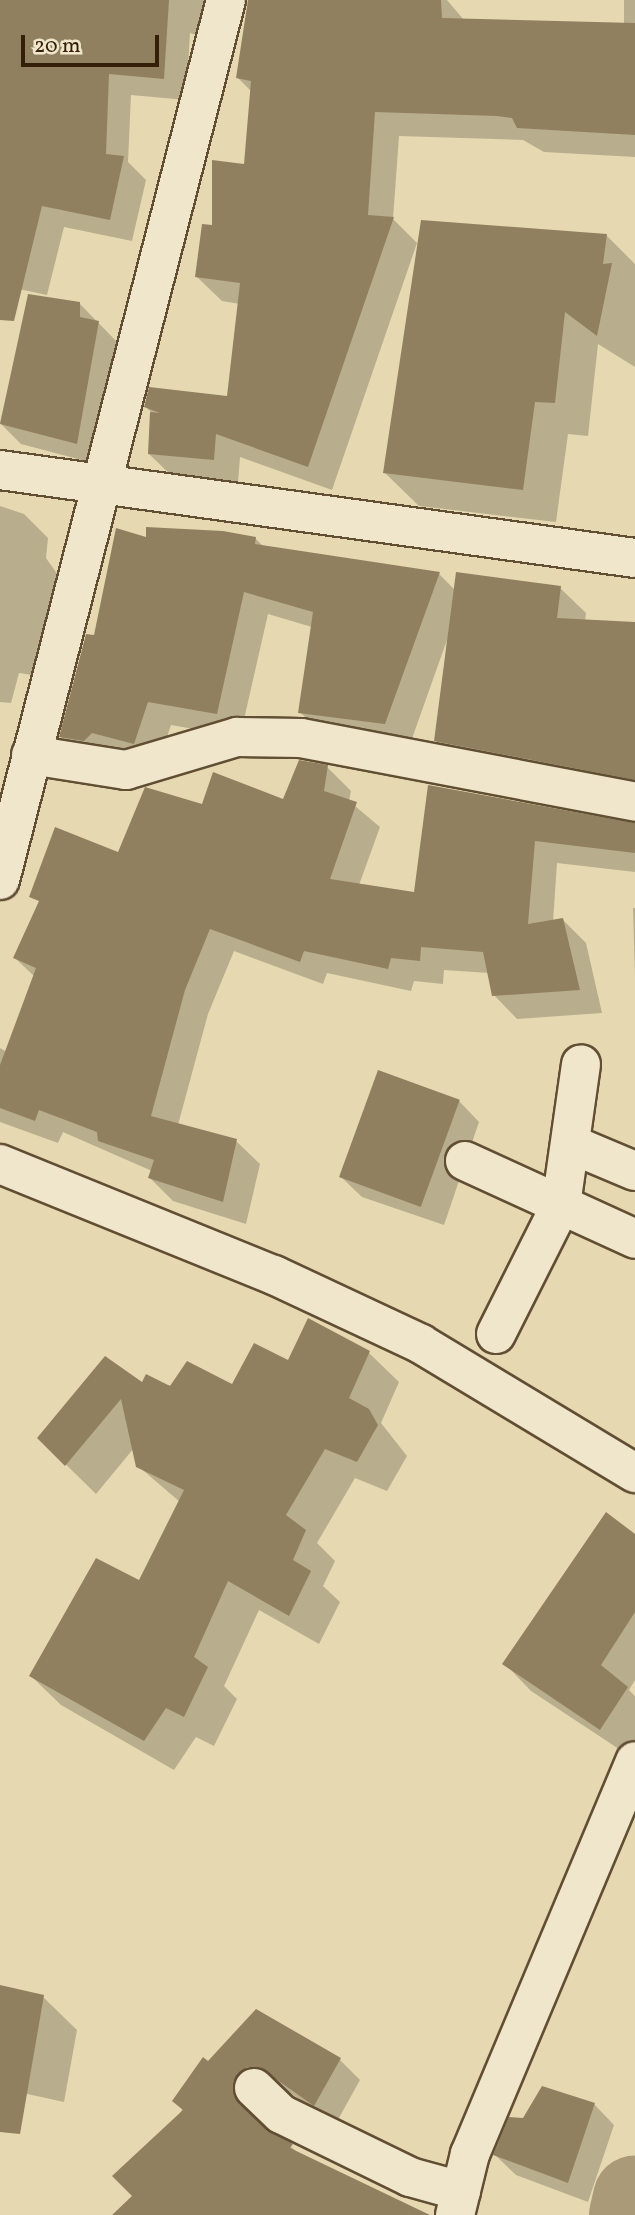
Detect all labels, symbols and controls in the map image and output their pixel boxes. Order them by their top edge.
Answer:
scale bar [24,21,163,65]
text: 20 m [34,32,80,61]

